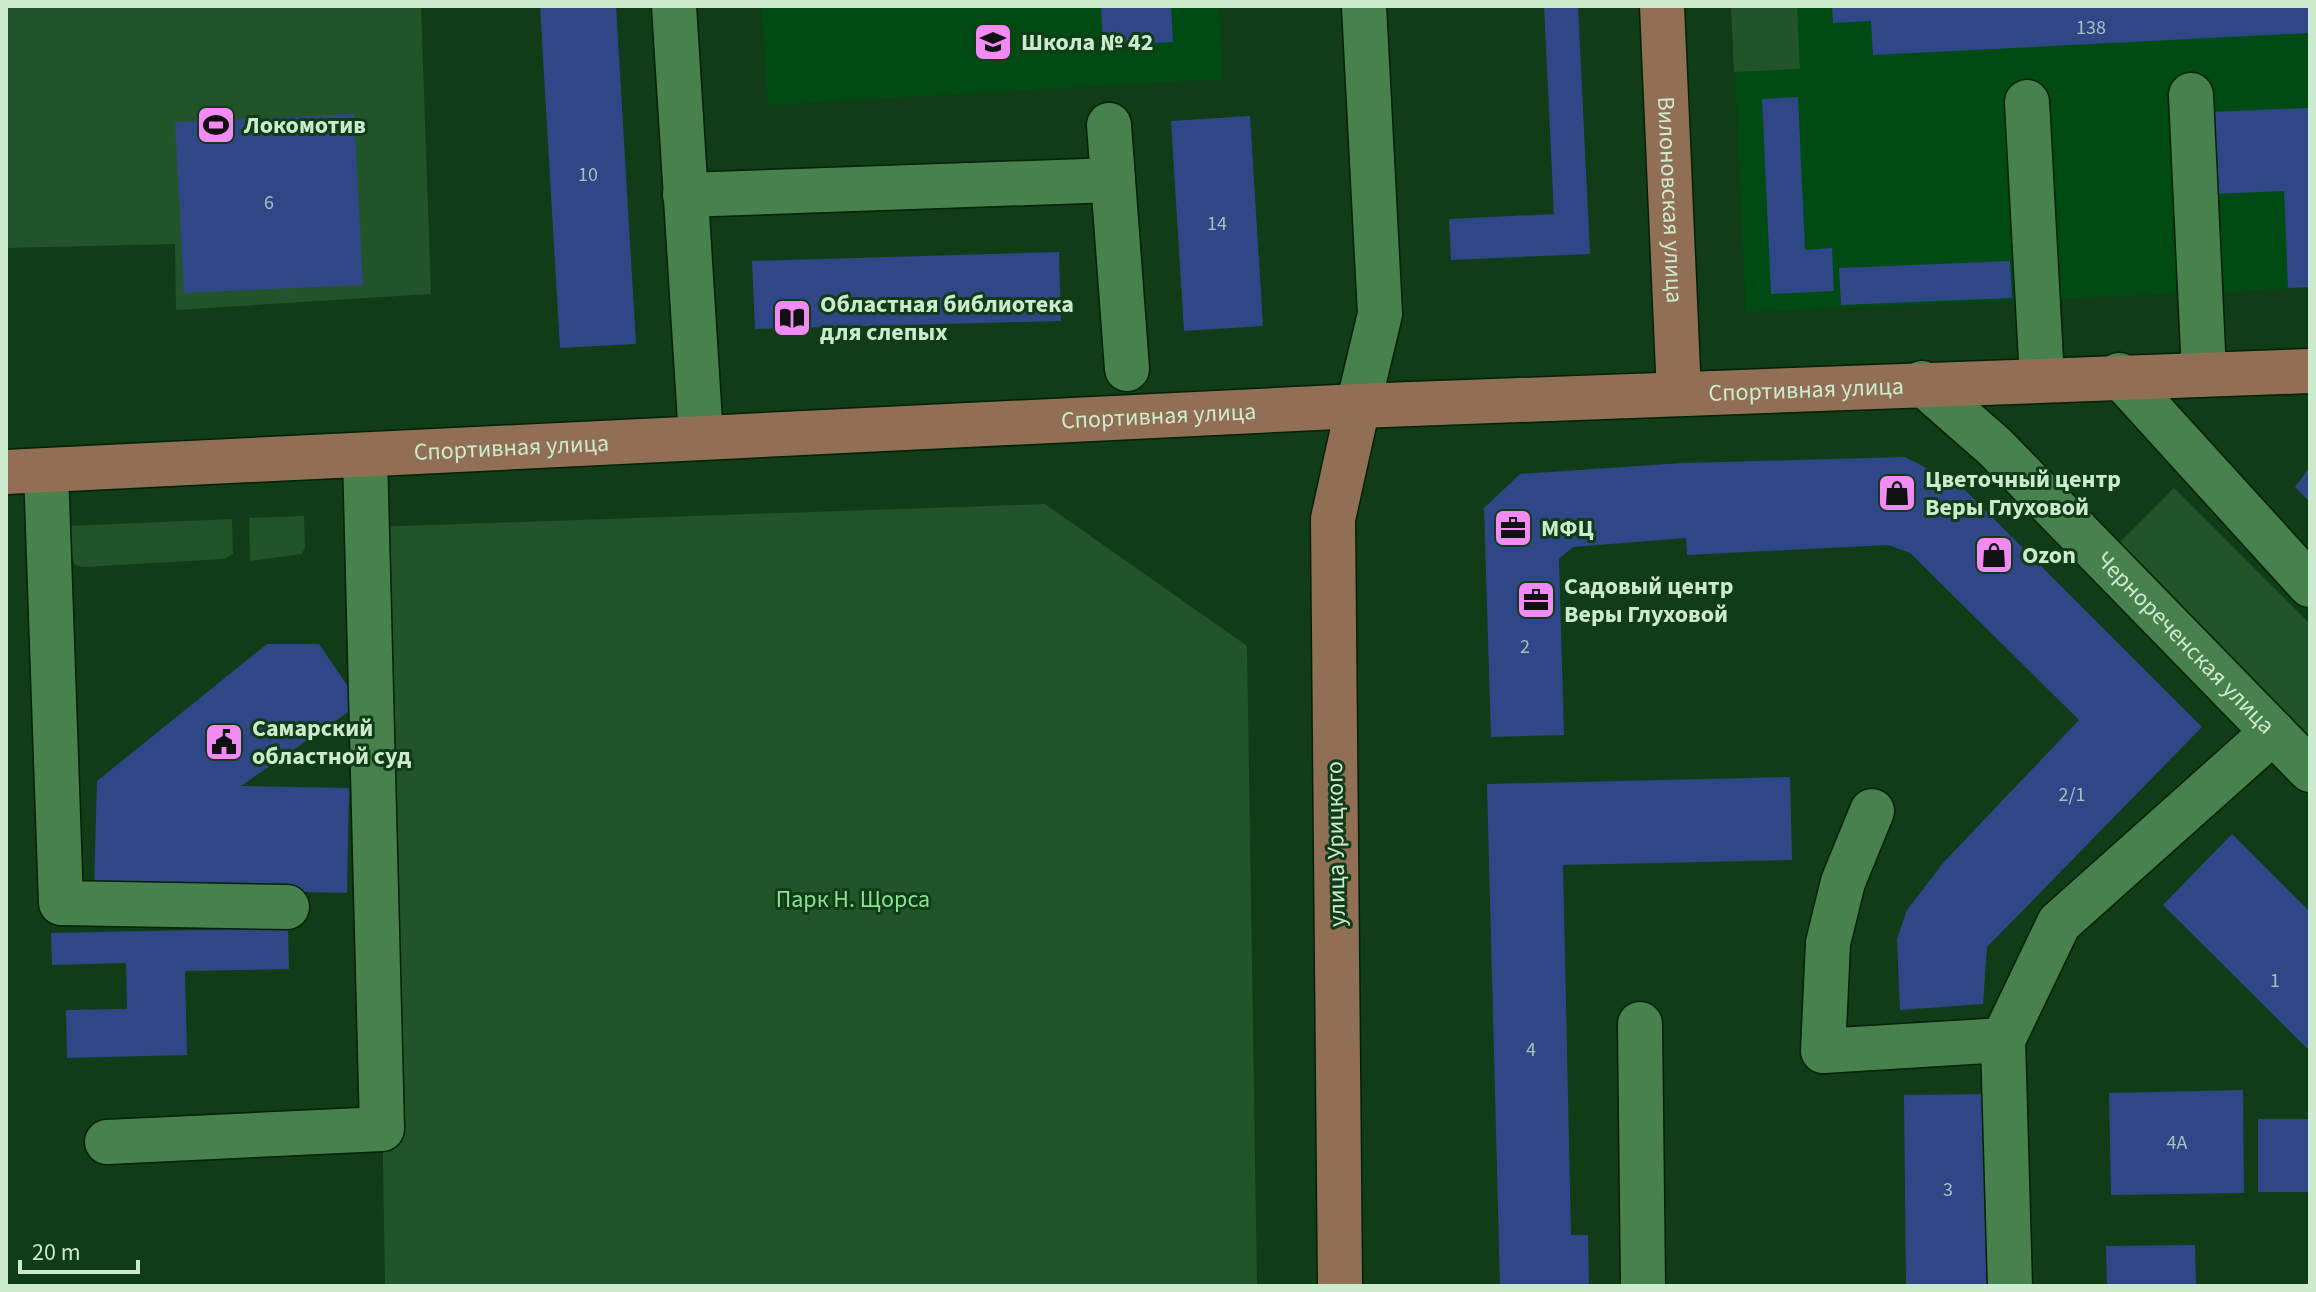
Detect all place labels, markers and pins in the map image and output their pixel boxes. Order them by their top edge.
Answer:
school or university icon: Школа № 42 [972,21,1014,63]
place label: Школа № 42 [1021,25,1153,60]
sports icon: Локомотив [195,104,237,146]
place label: Локомотив [243,108,366,143]
place label: Областная библиотека для слепых [820,287,1074,350]
library icon: Областная библиотека для слепых [771,297,813,339]
place label: Цветочный центр Веры Глуховой [1925,462,2121,525]
shop icon: Цветочный центр Веры Глуховой [1876,472,1918,514]
office icon: МФЦ [1492,507,1534,549]
place label: МФЦ [1541,511,1594,546]
shop icon: Ozon [1973,534,2015,576]
place label: Ozon [2022,538,2076,573]
place label: Садовый центр Веры Глуховой [1564,569,1733,632]
office icon: Садовый центр Веры Глуховой [1515,579,1557,621]
place label: Самарский областной суд [252,711,411,774]
public building icon: Самарский областной суд [203,721,245,763]

